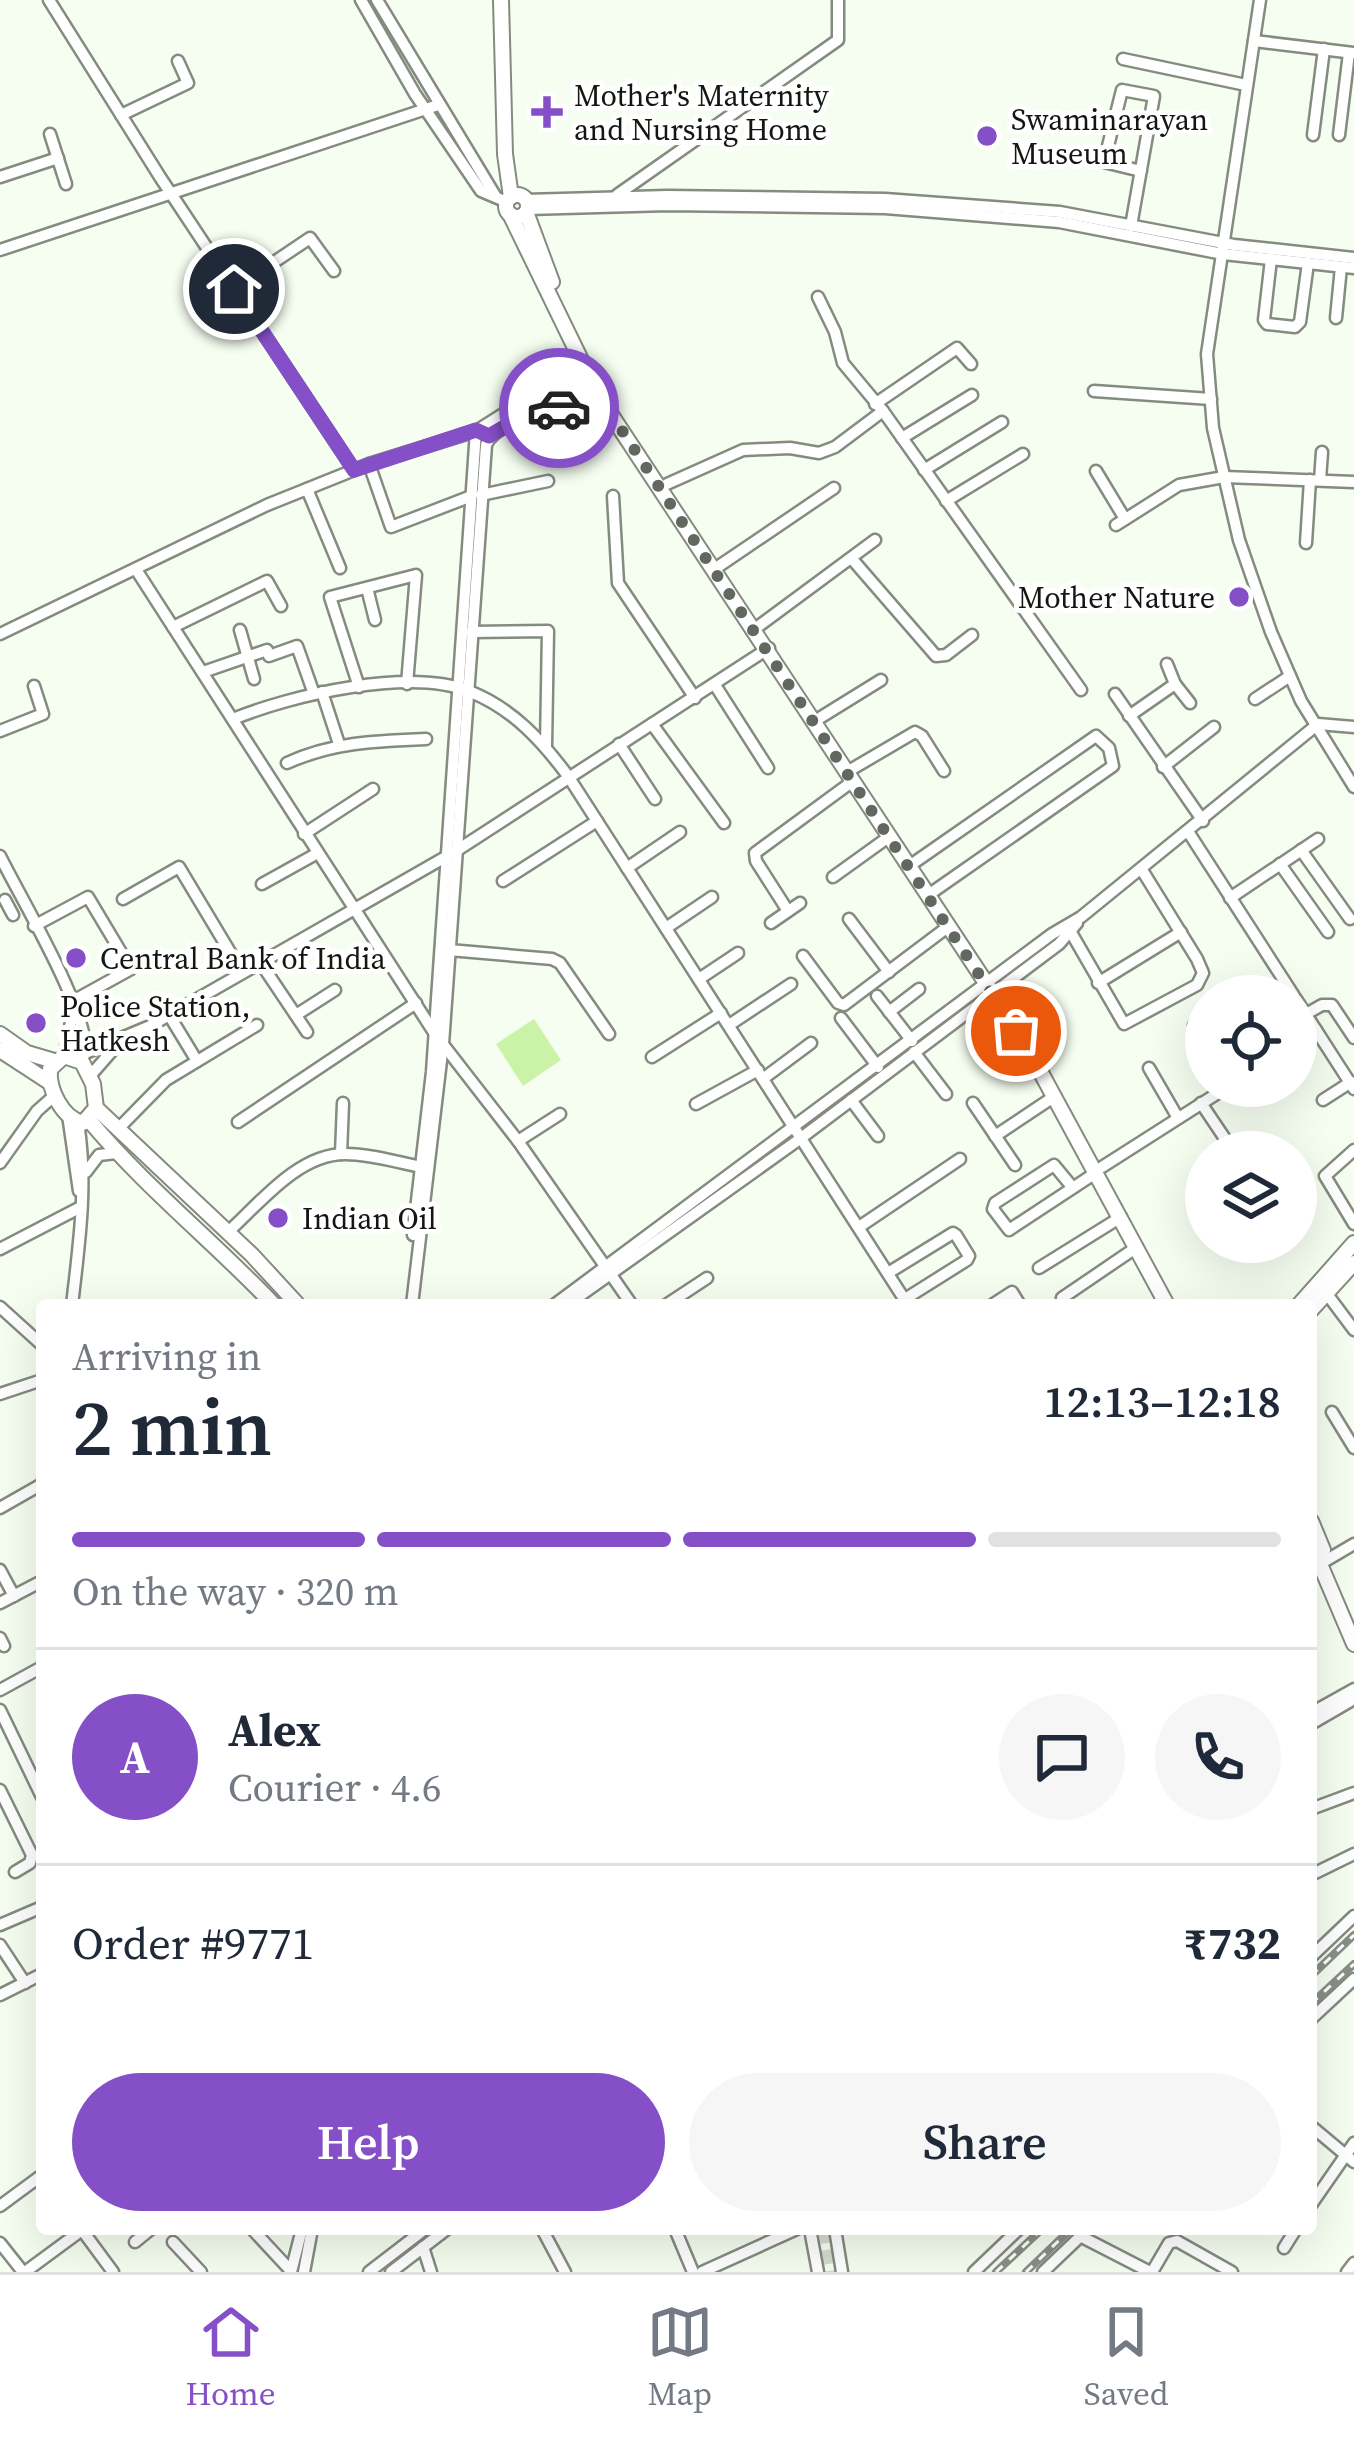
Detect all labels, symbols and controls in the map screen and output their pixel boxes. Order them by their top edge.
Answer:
place label: Mother's Maternity and Nursing Home [574,75,829,150]
marker: Mother's Maternity and Nursing Home [531,96,563,128]
place label: Swaminarayan Museum [1011,99,1208,174]
marker: Swaminarayan Museum [974,123,1000,149]
pin [183,238,285,340]
icon: home [201,256,267,322]
courier [499,348,619,468]
icon: car [526,375,592,441]
place label: Mother Nature [1018,577,1215,618]
marker: Mother Nature [1226,584,1252,610]
place label: Central Bank of India [100,938,386,979]
marker: Central Bank of India [63,945,89,971]
map controls [1185,975,1317,1263]
button: locate [1185,975,1317,1107]
pin [965,980,1067,1082]
place label: Police Station, Hatkesh [60,986,250,1061]
icon: bag [983,998,1049,1064]
marker: Police Station, Hatkesh [23,1010,49,1036]
button: layers [1185,1131,1317,1263]
place label: Indian Oil [302,1198,437,1239]
marker: Indian Oil [265,1205,291,1231]
text: Arriving in [72,1330,261,1383]
text: 12:13–12:18 [1043,1370,1281,1432]
text: 2 min [72,1374,272,1481]
text: On the way · 320 m [72,1565,399,1618]
button: chat [999,1694,1125,1820]
button: phone [1155,1694,1281,1820]
text: Alex [228,1699,321,1761]
text: A [120,1726,150,1788]
text: Courier · 4.6 [228,1761,441,1814]
text: Order #9771 [72,1912,314,1974]
text: ₹732 [1183,1912,1281,1974]
button: Help [72,2073,665,2211]
button: Share [689,2073,1281,2211]
tab: Home [186,2299,276,2416]
tab: Map [647,2299,713,2416]
tab: Saved [1084,2299,1168,2416]

